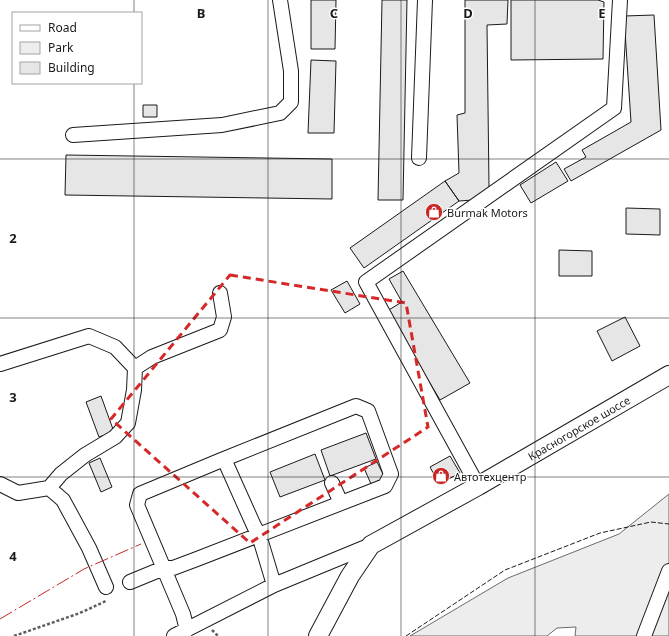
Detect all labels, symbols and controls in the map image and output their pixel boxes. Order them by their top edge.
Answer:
text: B [197,4,205,22]
text: C [330,4,338,22]
text: D [463,4,473,22]
text: E [598,4,606,22]
legend [12,12,142,84]
text: Road [48,19,77,36]
text: Park [48,39,74,56]
text: Building [48,59,95,76]
shop icon: Burmak Motors [424,202,444,222]
place label: Burmak Motors [447,205,528,220]
text: 2 [9,229,17,247]
text: 3 [9,388,17,406]
street label: Красногорское шоссе [525,392,633,463]
shop icon: Автотехцентр [431,466,451,486]
place label: Автотехцентр [454,469,527,484]
text: 4 [9,547,17,565]

